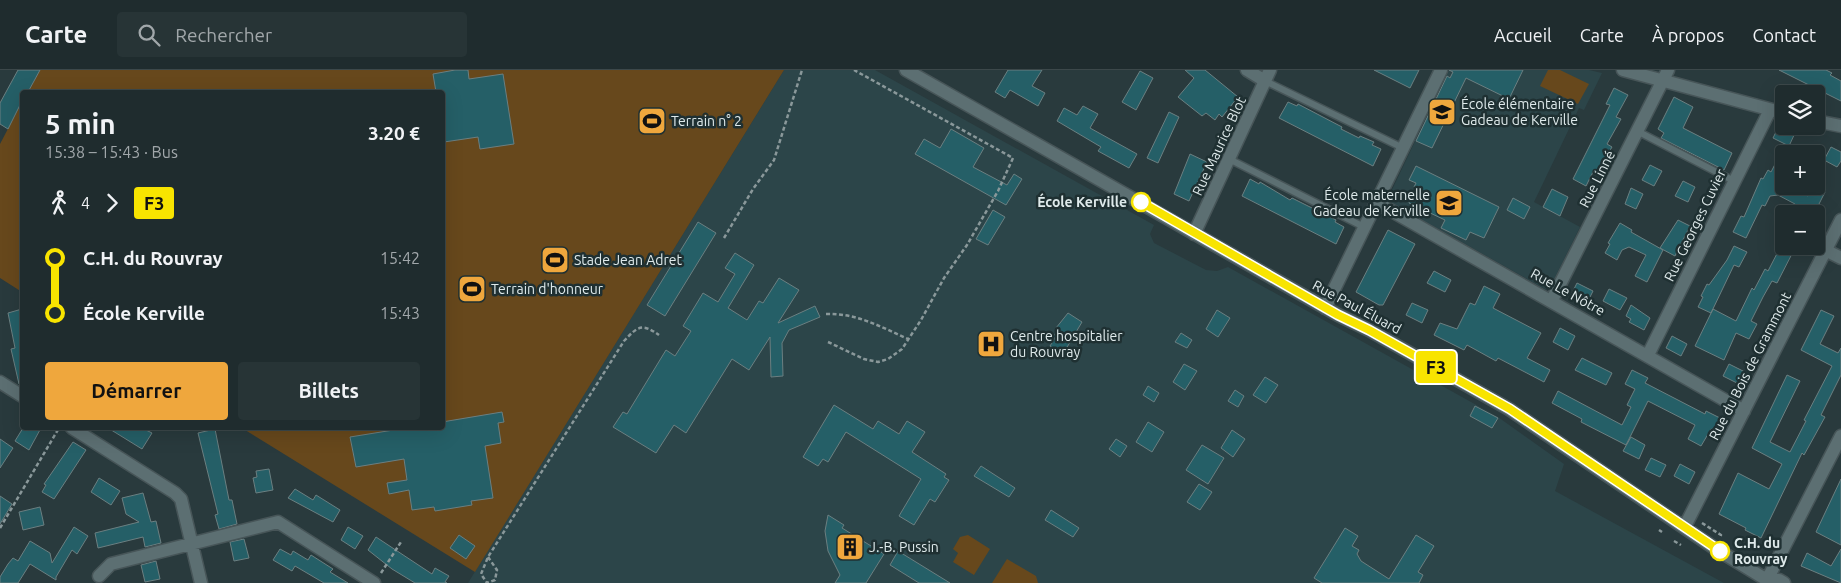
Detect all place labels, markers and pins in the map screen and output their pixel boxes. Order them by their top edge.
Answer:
place label: École élémentaire Gadeau de Kerville [1461,95,1578,128]
school or university icon: École élémentaire Gadeau de Kerville [1427,97,1457,127]
sports icon: Terrain n° 2 [637,106,667,136]
place label: Terrain n° 2 [671,113,742,129]
place label: École maternelle Gadeau de Kerville [1313,186,1430,219]
school or university icon: École maternelle Gadeau de Kerville [1434,188,1464,218]
marker: École Kerville [1131,192,1151,212]
place label: École Kerville [1037,193,1127,210]
sports icon: Stade Jean Adret [540,245,570,275]
place label: Stade Jean Adret [574,252,682,268]
sports icon: Terrain d'honneur [457,274,487,304]
place label: Terrain d'honneur [491,281,604,297]
place label: Centre hospitalier du Rouvray [1010,328,1123,360]
hospital icon: Centre hospitalier du Rouvray [976,329,1006,359]
building icon: J.-B. Pussin [835,532,865,562]
place label: C.H. du Rouvray [1734,535,1788,567]
place label: J.-B. Pussin [869,539,939,555]
marker: C.H. du Rouvray [1710,541,1730,561]

